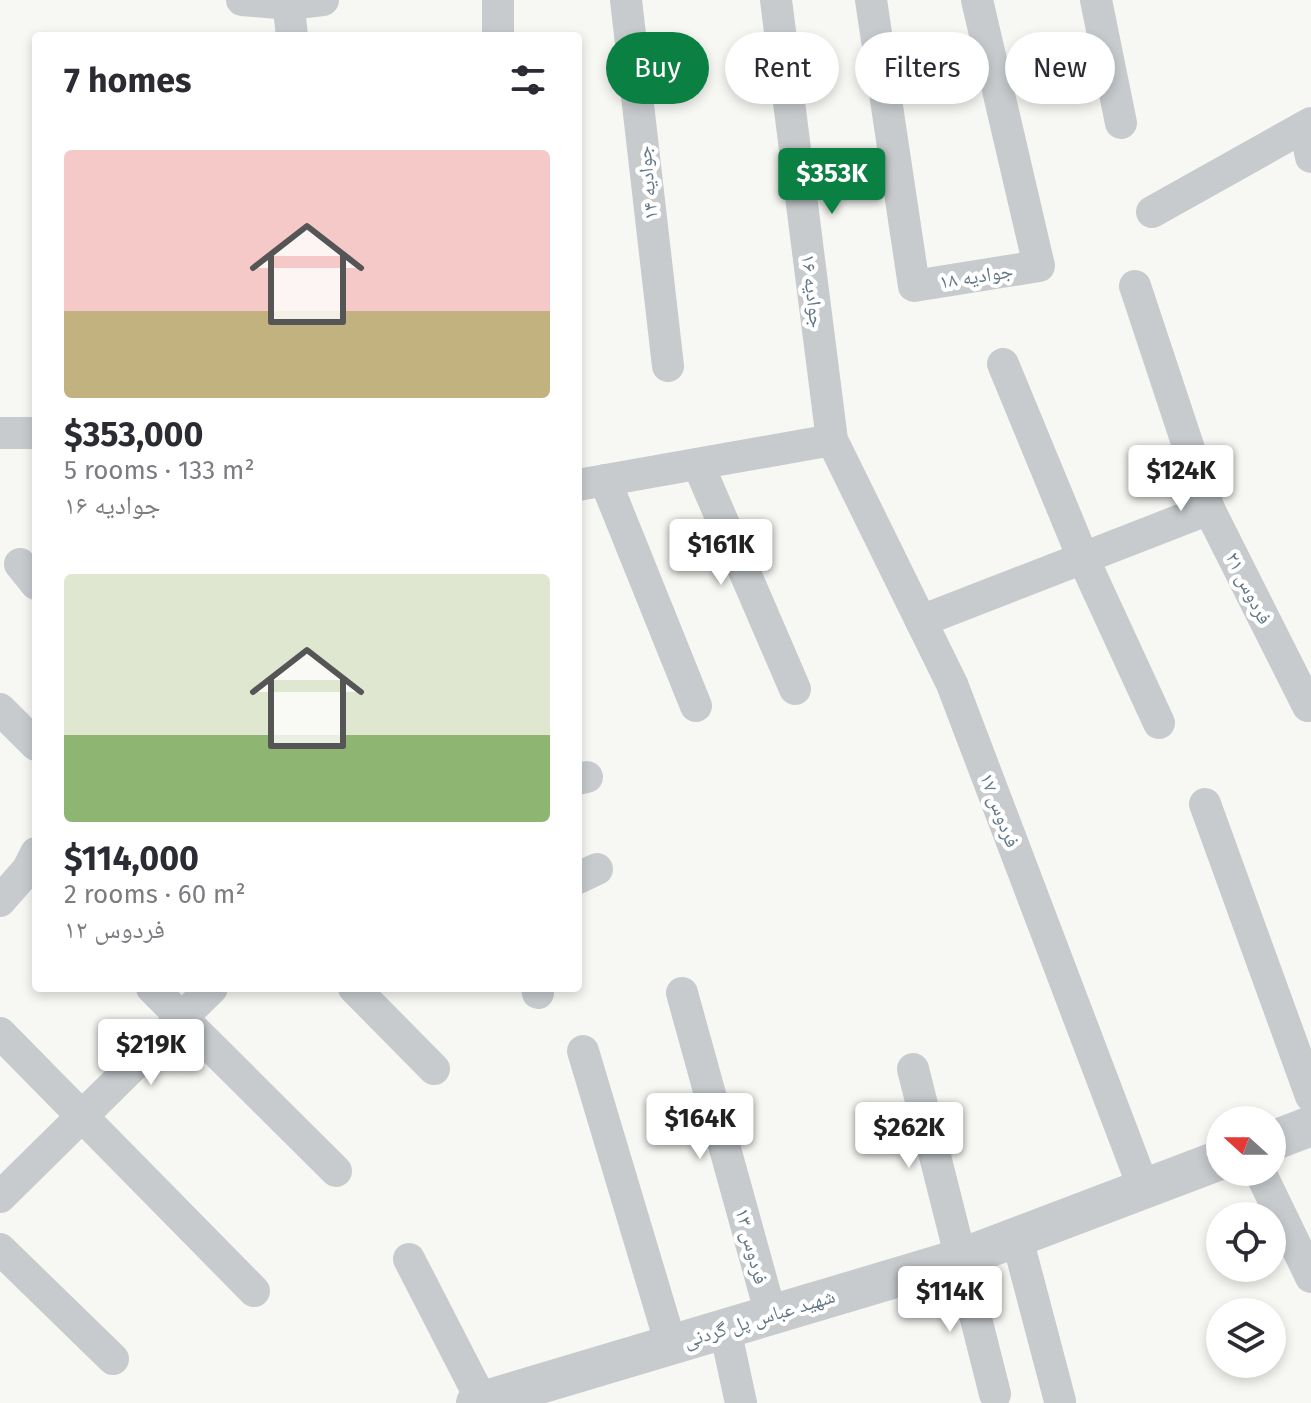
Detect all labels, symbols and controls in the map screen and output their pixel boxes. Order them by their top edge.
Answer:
chip: Buy [606,32,709,104]
chip: Rent [725,32,839,104]
chip: Filters [855,32,989,104]
chip: New [1005,32,1115,104]
icon: filters [506,58,550,102]
text: 7 homes [64,60,191,101]
street label: جوادیه ۱۴ [631,145,663,221]
pin: $353K [776,148,888,216]
text: $353K [796,158,868,189]
icon: home [235,202,379,346]
street label: جوادیه ۱۶ [797,253,829,330]
street label: جوادیه ۱۸ [937,258,1015,294]
text: $353,000 [64,414,203,455]
pin: $124K [1125,445,1237,513]
text: 5 rooms · 133 m² [64,455,255,486]
text: $124K [1146,455,1216,486]
text: جوادیه ۱۶ [64,490,161,521]
pin: $161K [665,519,777,587]
text: $161K [687,529,755,560]
street label: فردوس ۲۱ [1221,548,1277,628]
icon: home [235,626,379,770]
street label: فردوس ۱۷ [975,769,1025,851]
text: $114,000 [64,838,199,879]
text: 2 rooms · 60 m² [64,879,246,910]
text: فردوس ۱۲ [64,914,165,945]
pin: $219K [95,1019,207,1087]
text: $219K [116,1029,186,1060]
pin: $164K [644,1093,756,1161]
pin: $262K [853,1102,965,1170]
text: $164K [664,1103,736,1134]
north arrow [1206,1106,1286,1186]
map controls [1206,1106,1286,1378]
text: $262K [873,1112,945,1143]
button: locate [1206,1202,1286,1282]
street label: فردوس ۱۳ [730,1205,774,1287]
pin: $114K [894,1266,1006,1334]
text: $114K [916,1276,984,1307]
street label: شهید عباس پل گردنی [680,1284,838,1353]
button: layers [1206,1298,1286,1378]

